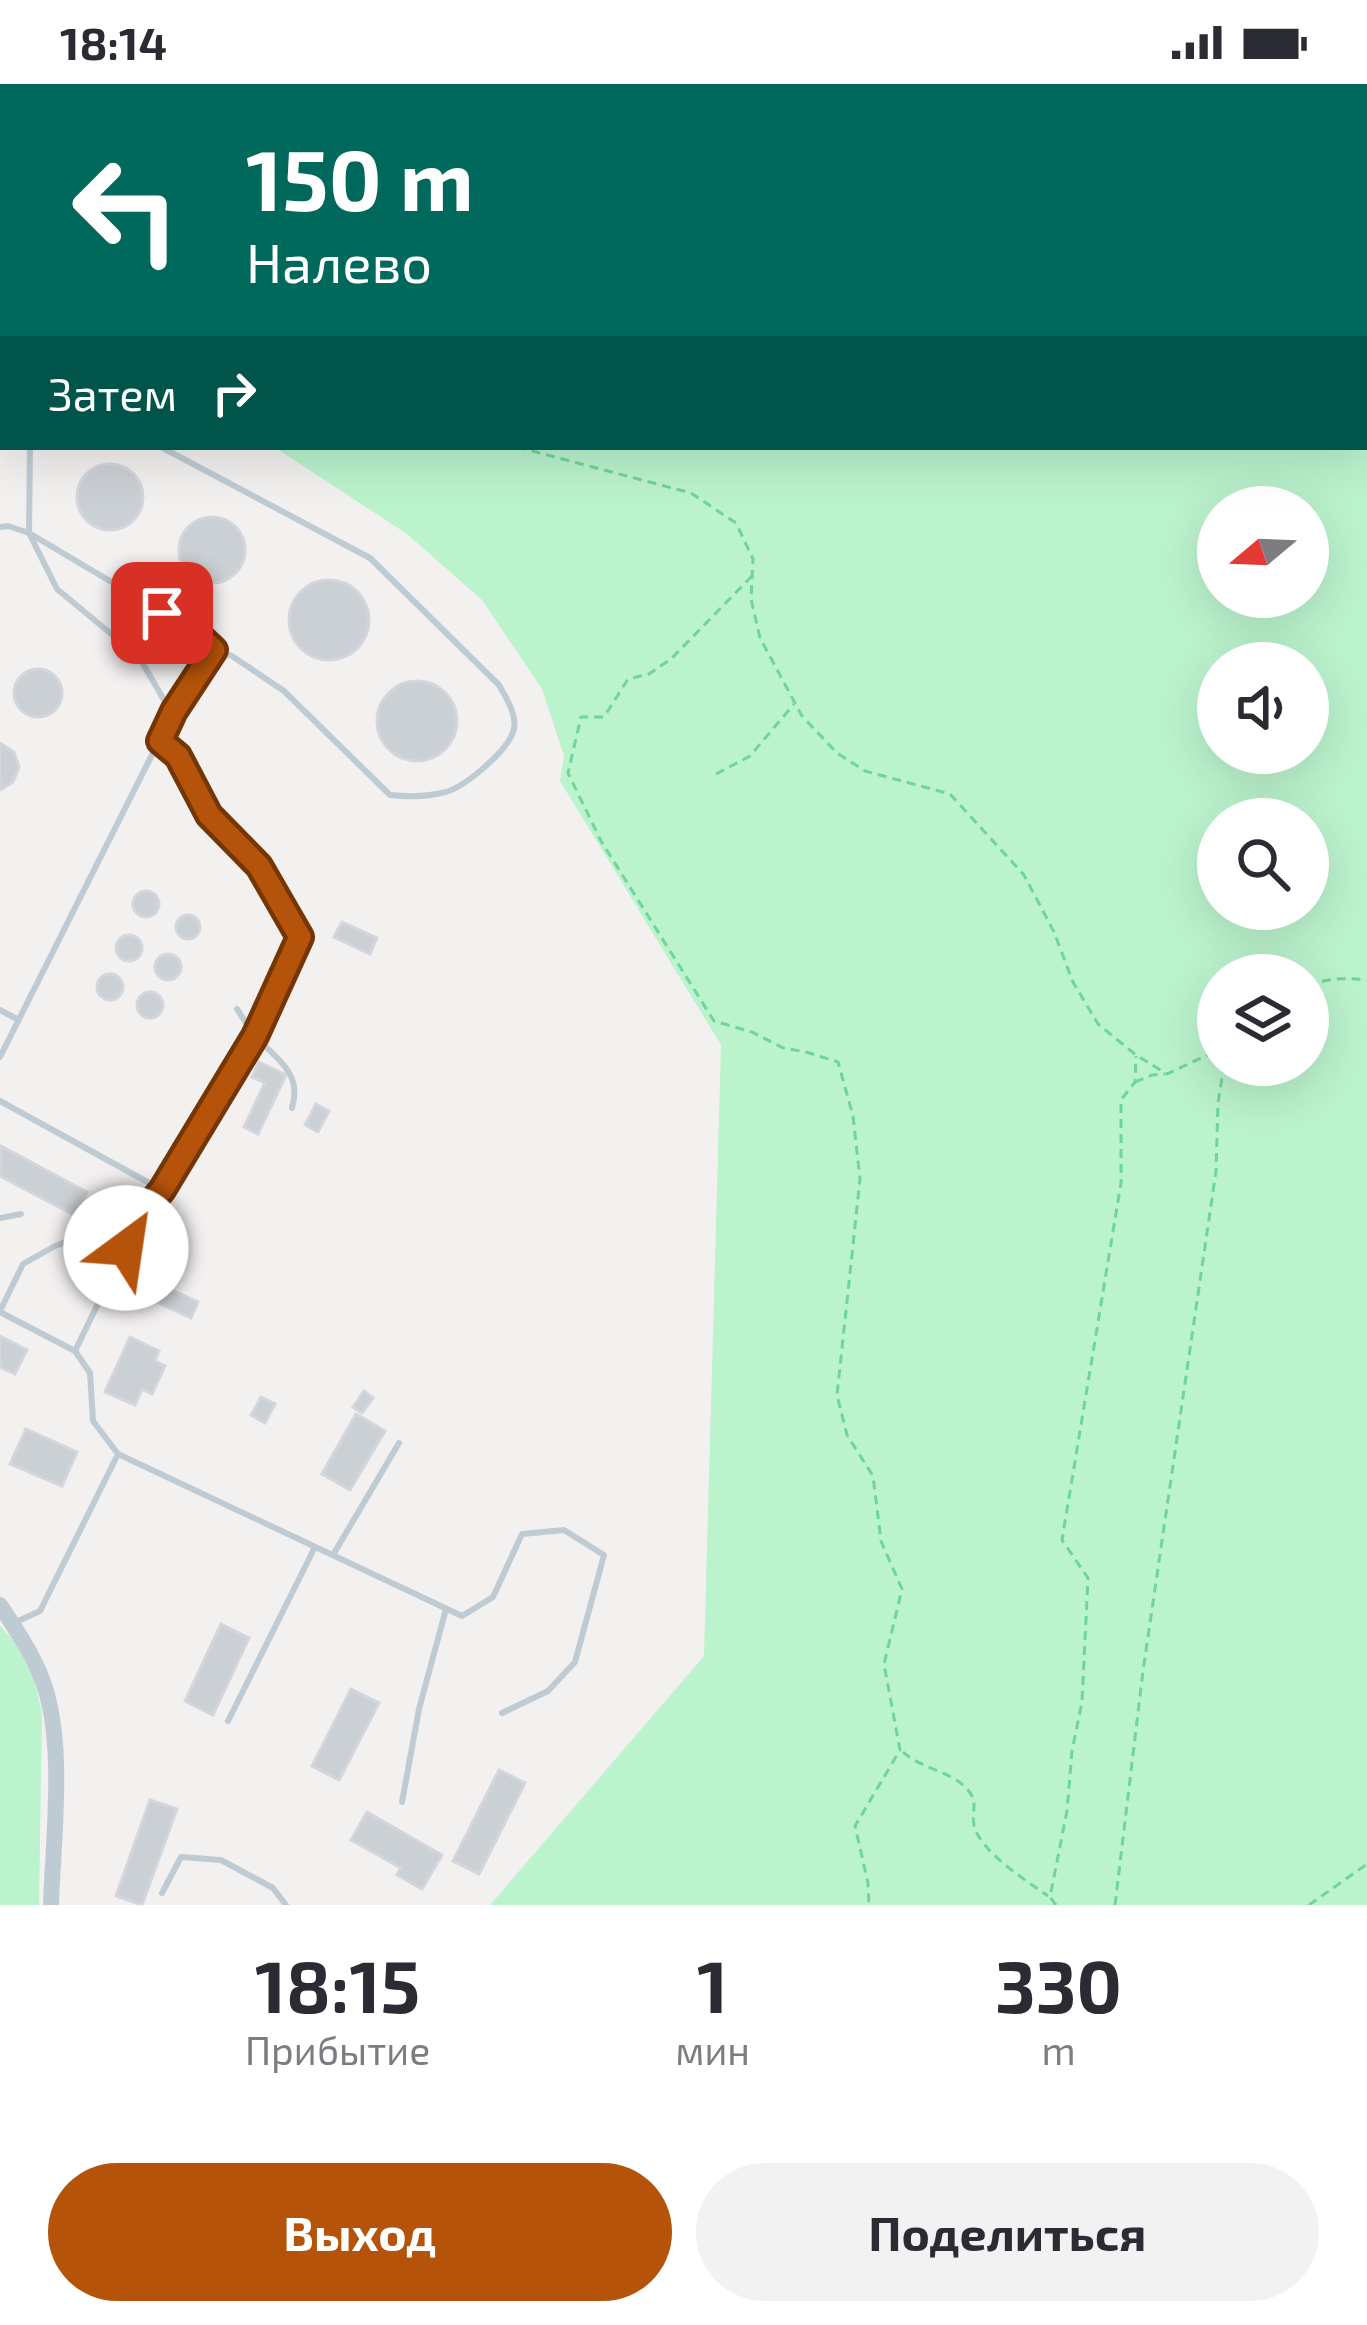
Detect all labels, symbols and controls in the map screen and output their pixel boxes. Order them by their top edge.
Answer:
text: 18:14 [60,15,167,69]
text: 150 m [246,127,474,228]
icon: left [48,132,204,288]
text: Налево [246,229,432,294]
icon: right [201,360,267,426]
text: Затем [48,366,177,420]
north arrow [1197,486,1329,618]
map controls [1197,486,1329,1086]
pin [111,562,213,664]
icon: arrive [129,580,195,646]
button: sound [1197,642,1329,774]
button: search [1197,798,1329,930]
button: layers [1197,954,1329,1086]
position arrow [63,1185,189,1311]
text: 18:15 [255,1941,420,2027]
text: 1 [697,1941,728,2027]
text: 330 [995,1941,1122,2027]
text: Прибытие [245,2026,430,2073]
text: мин [675,2026,750,2073]
text: m [1041,2026,1076,2073]
button: Выход [48,2163,672,2301]
button: Поделиться [696,2163,1319,2301]

